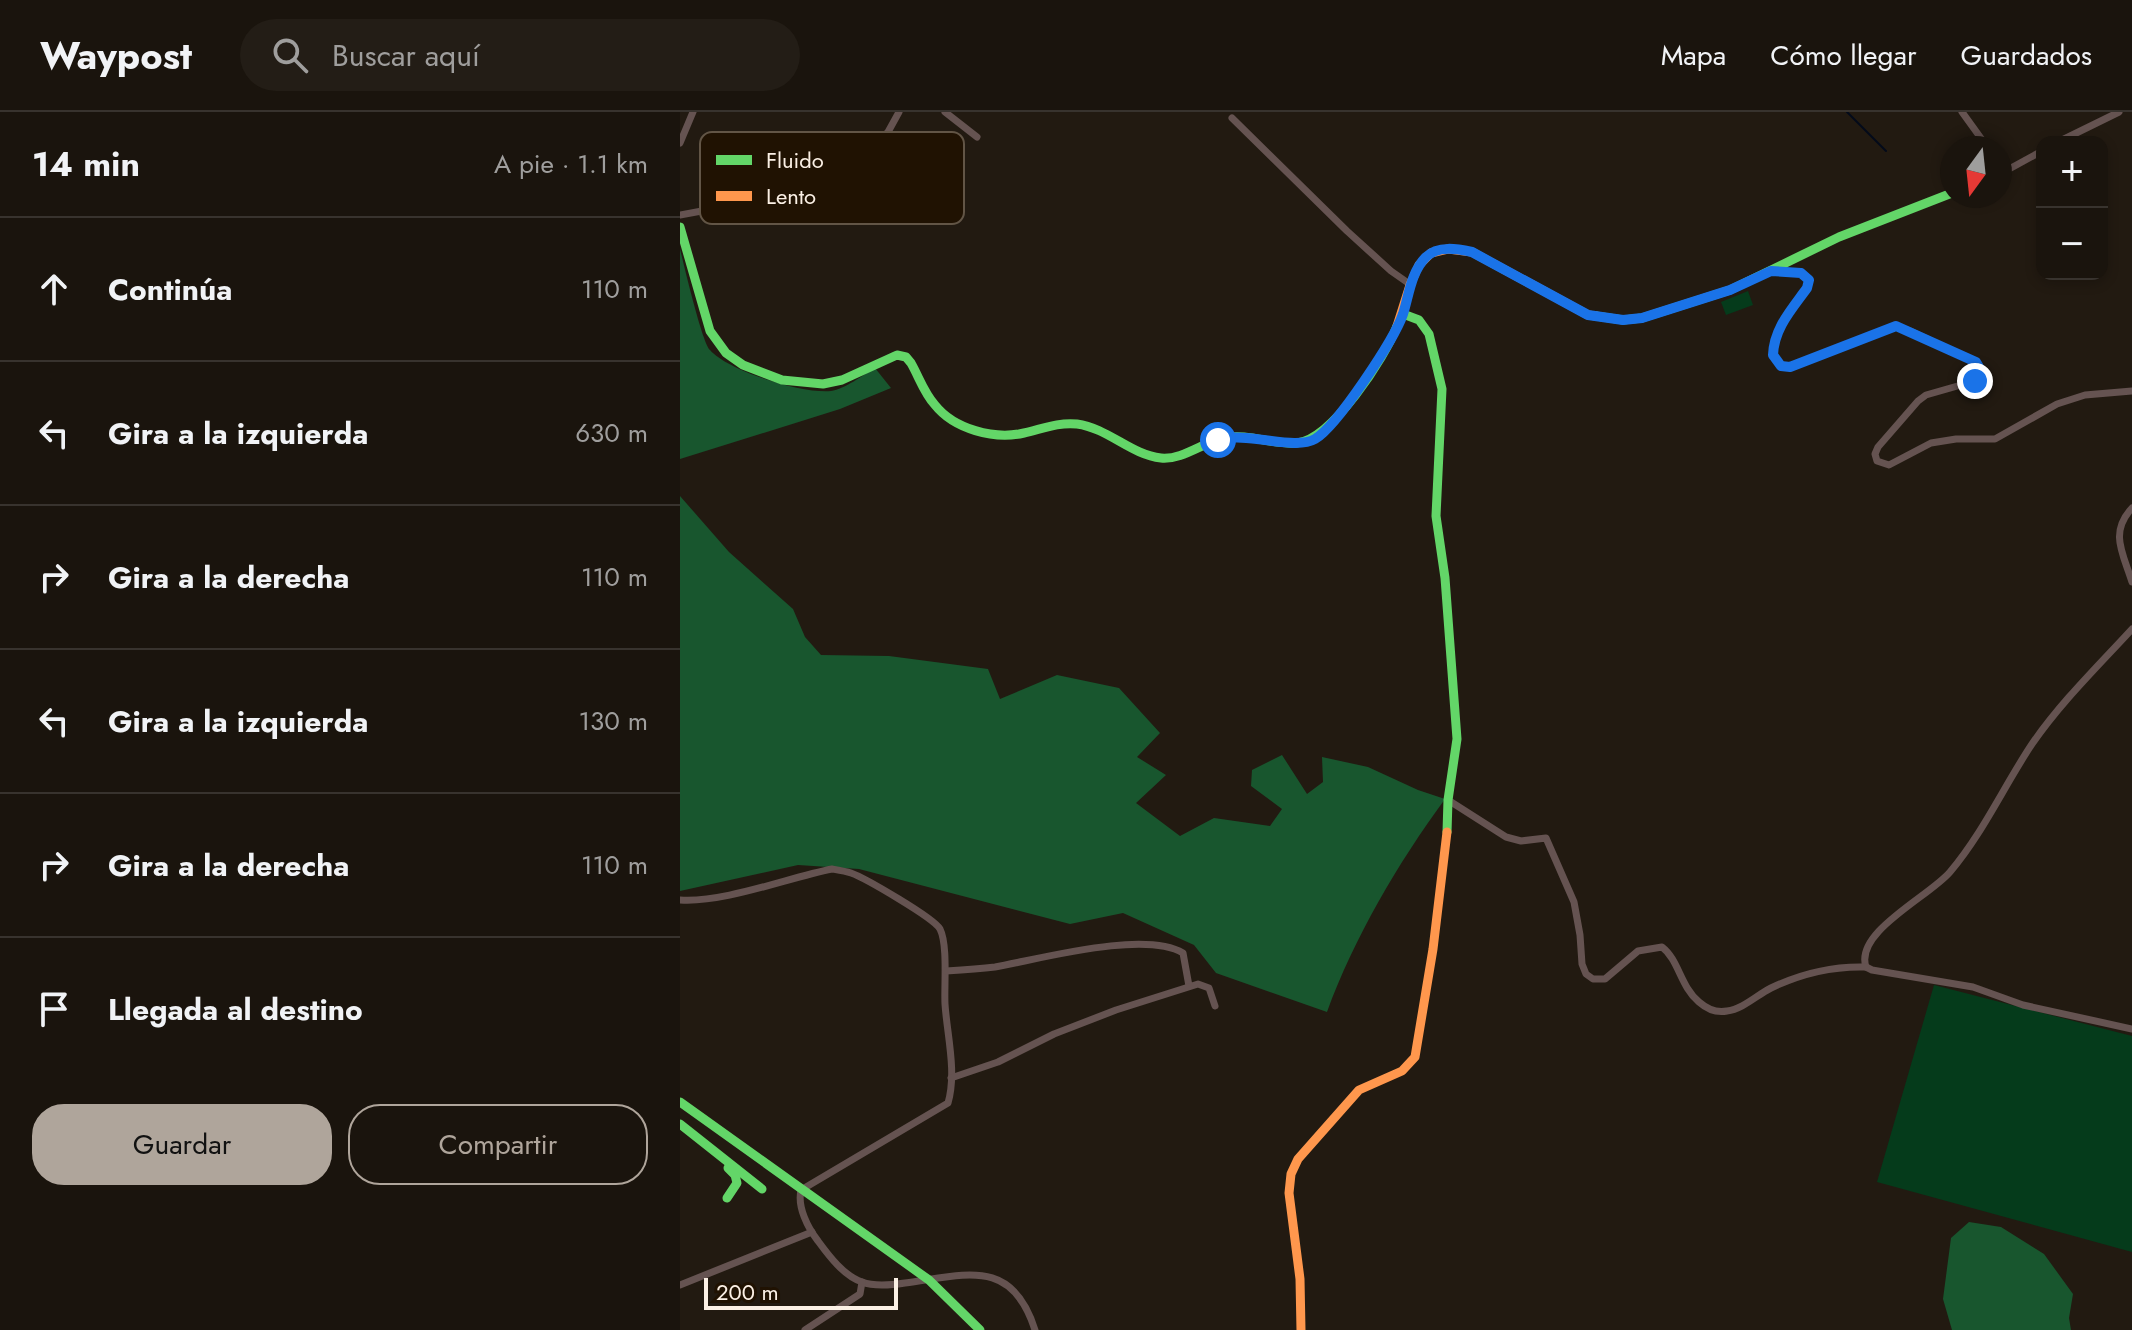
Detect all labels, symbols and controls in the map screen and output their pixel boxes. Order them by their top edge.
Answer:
search box [240,19,800,91]
text: Waypost [40,28,192,83]
icon: search [268,33,312,77]
text: Buscar aquí [332,34,480,77]
text: Mapa [1661,35,1726,76]
text: Cómo llegar [1770,35,1917,76]
text: Guardados [1961,35,2092,76]
legend [700,132,964,224]
north arrow [1940,136,2012,208]
map controls [2036,136,2108,280]
button: + [2036,136,2108,208]
text: 14 min [32,140,140,189]
text: Fluido [766,144,824,176]
text: A pie · 1.1 km [494,145,648,183]
text: Lento [766,180,816,212]
button: − [2036,208,2108,280]
icon: ahead [32,267,76,311]
text: Continúa [108,268,232,311]
text: 110 m [581,270,648,308]
route end [1957,363,1993,399]
icon: left [32,411,76,455]
text: Gira a la izquierda [108,412,368,455]
text: 630 m [575,414,648,452]
route start [1200,422,1236,458]
icon: right [32,555,76,599]
text: Gira a la derecha [108,556,349,599]
text: 110 m [581,558,648,596]
icon: left [32,699,76,743]
text: Gira a la izquierda [108,700,368,743]
text: 130 m [578,702,648,740]
icon: right [32,843,76,887]
text: Gira a la derecha [108,844,349,887]
text: 110 m [581,846,648,884]
icon: arrive [32,987,76,1031]
text: Llegada al destino [108,988,363,1031]
button: Guardar [32,1104,332,1185]
button: Compartir [348,1104,648,1185]
scale bar [704,1274,898,1310]
text: 200 m [716,1276,779,1308]

